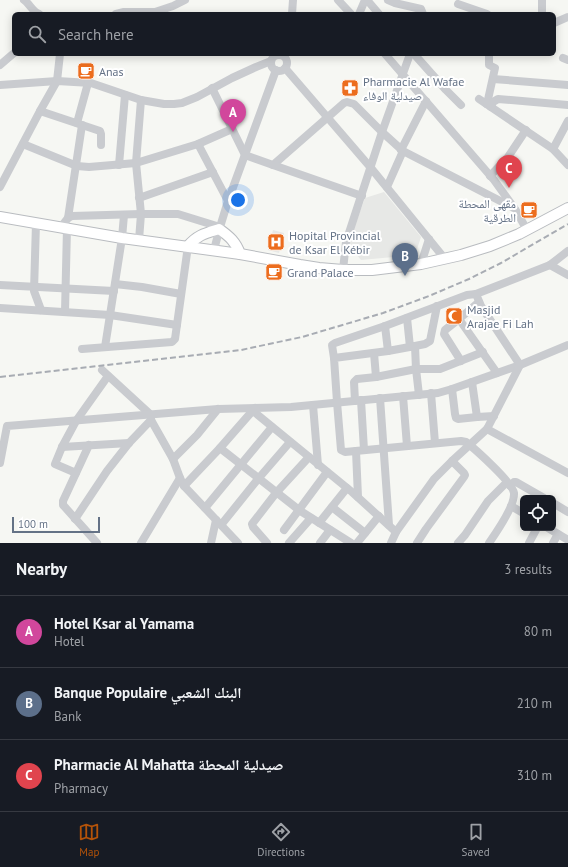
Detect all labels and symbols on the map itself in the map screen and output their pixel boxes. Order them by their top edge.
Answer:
cafe icon: Anas [76,61,96,81]
place label: Anas [99,64,124,79]
place label: Pharmacie Al Wafae صيدلية الوفاء [363,74,464,103]
pharmacy icon: Pharmacie Al Wafae صيدلية الوفاء [340,78,360,98]
pin: A [220,99,246,132]
pin: C [496,155,522,188]
your location [228,190,248,210]
place label: مقهى المحطة الطرقية [459,196,516,225]
cafe icon: مقهى المحطة الطرقية [519,200,539,220]
place label: Hopital Provincial de Ksar El Kébir [289,228,381,257]
hospital icon: Hopital Provincial de Ksar El Kébir [266,232,286,252]
pin: B [392,243,418,276]
cafe icon: Grand Palace [264,262,284,282]
place label: Grand Palace [287,265,354,280]
place label: Masjid Arajae Fi Lah [467,302,534,331]
mosque icon: Masjid Arajae Fi Lah [444,306,464,326]
scale bar [12,515,100,534]

